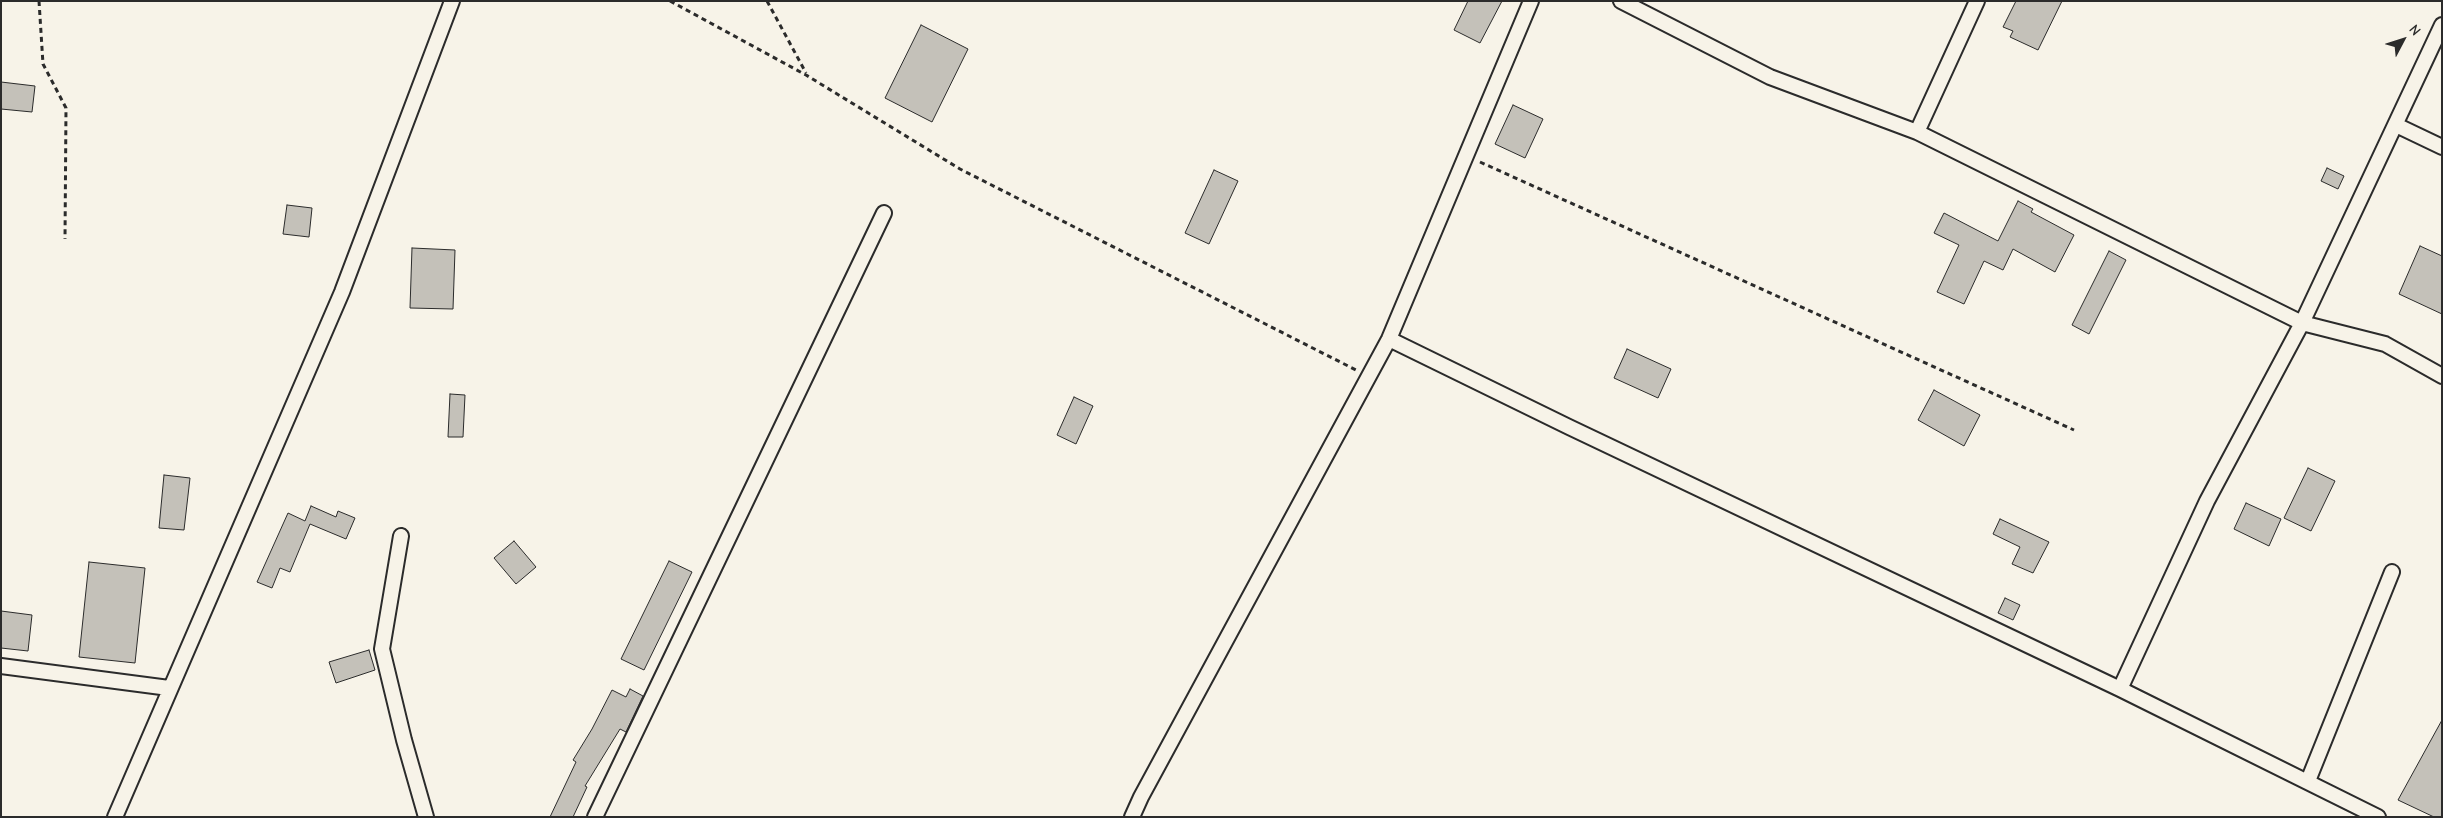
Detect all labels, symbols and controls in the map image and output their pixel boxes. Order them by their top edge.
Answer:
north arrow [2378,15,2428,65]
text: N [2405,21,2424,39]

